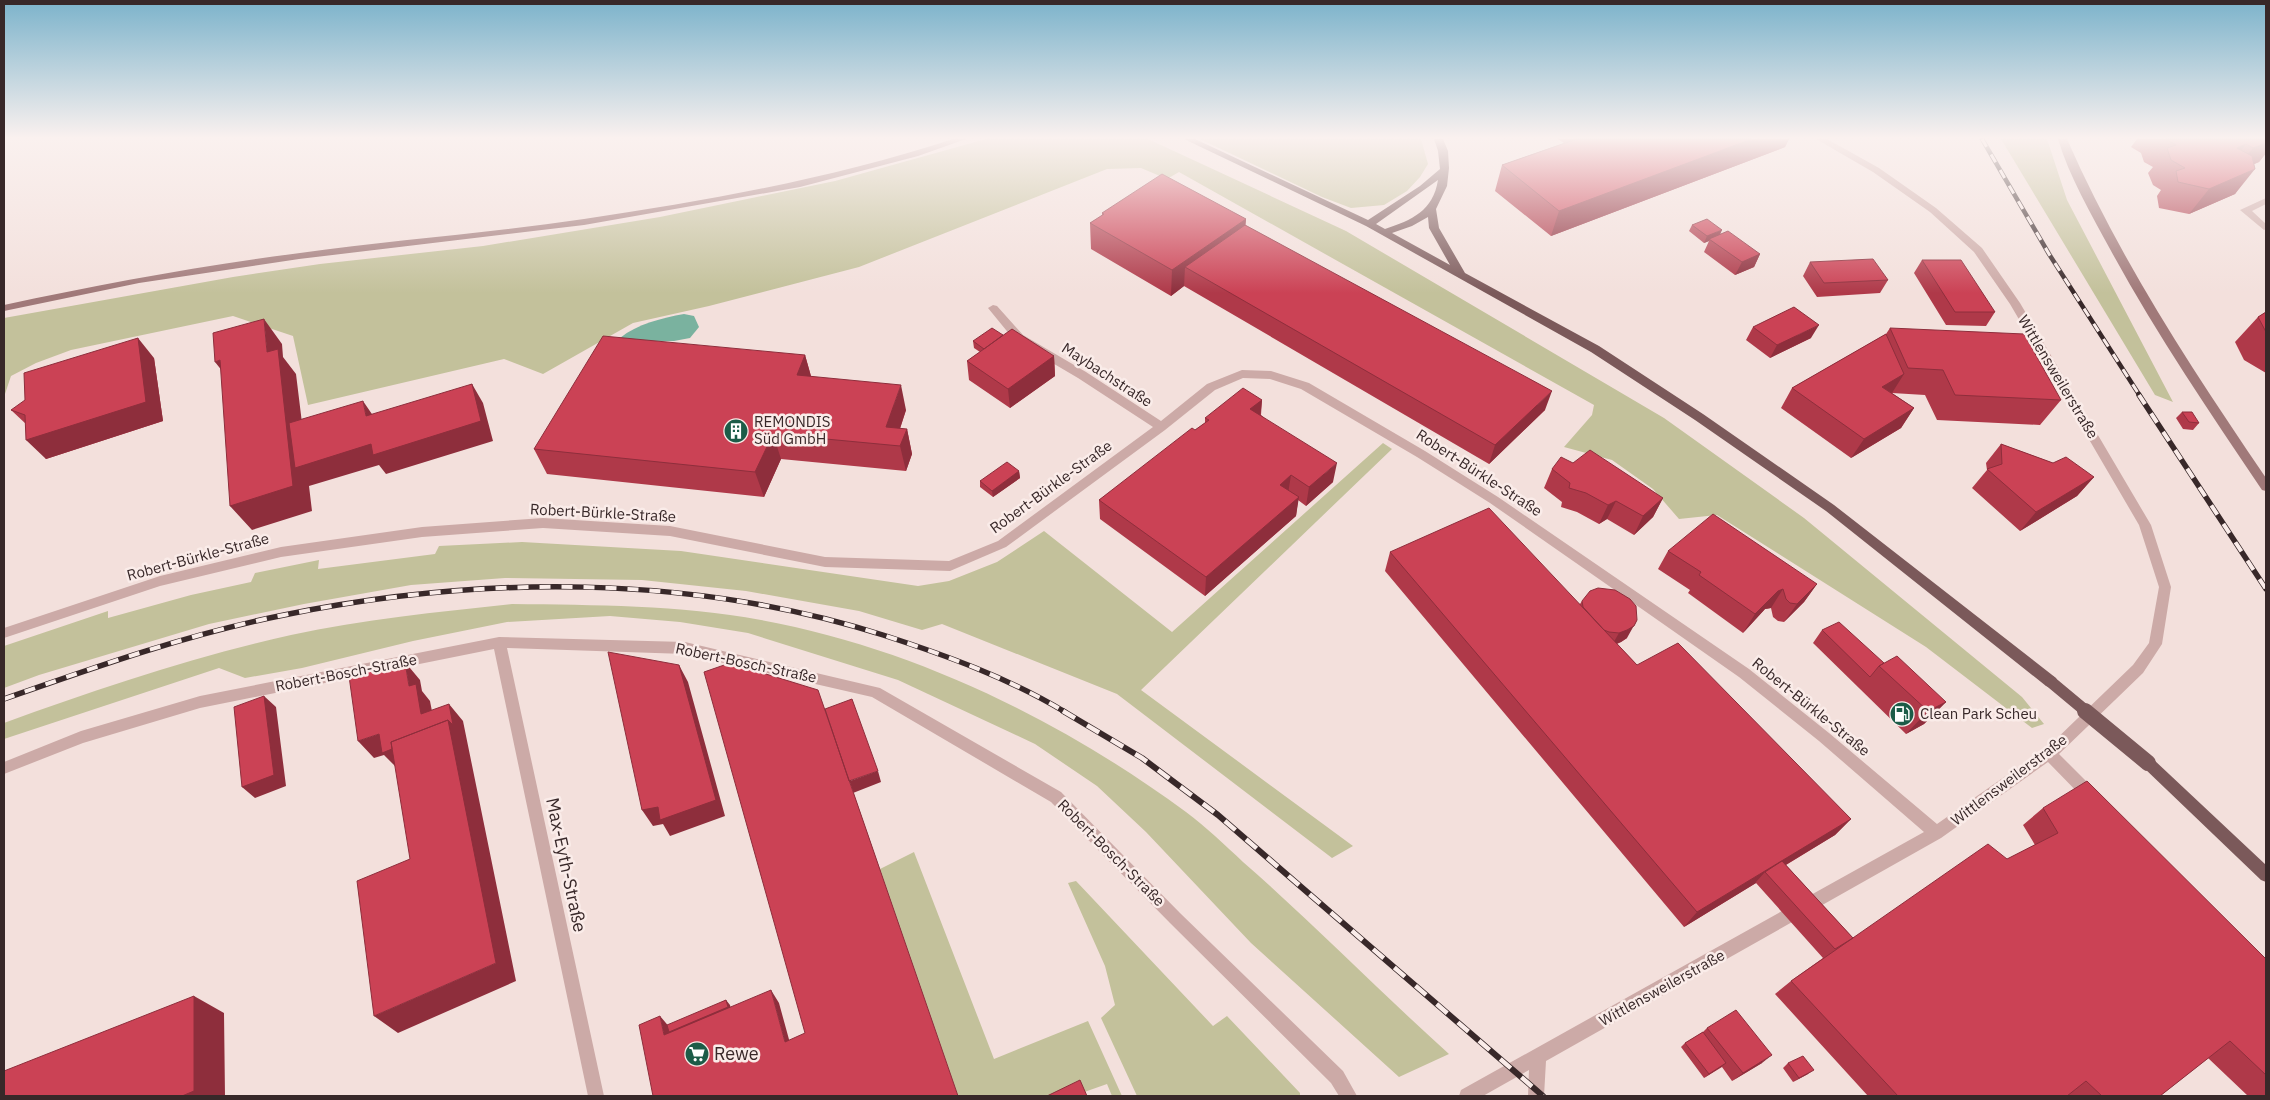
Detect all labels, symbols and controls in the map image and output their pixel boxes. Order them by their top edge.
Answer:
street label: Wittlensweilerstraße [2014,312,2103,442]
street label: Maybachstraße [1058,338,1156,411]
place label: REMONDIS Süd GmbH [754,412,831,448]
building icon: REMONDIS Süd GmbH [723,418,749,444]
street label: Robert-Bürkle-Straße [1413,425,1546,520]
street label: Robert-Bürkle-Straße [986,436,1115,537]
street label: Robert-Bürkle-Straße [529,499,677,526]
street label: Robert-Bürkle-Straße [125,528,271,585]
street label: Robert-Bosch-Straße [674,638,818,687]
street label: Robert-Bosch-Straße [274,649,418,696]
street label: Robert-Bürkle-Straße [1748,653,1874,760]
fuel station icon: Clean Park Scheu [1889,701,1915,727]
place label: Clean Park Scheu [1920,704,2037,723]
street label: Wittlensweilerstraße [1947,730,2071,829]
street label: Max-Eyth-Straße [541,795,592,934]
street label: Robert-Bosch-Straße [1054,795,1169,910]
street label: Wittlensweilerstraße [1596,945,1728,1030]
supermarket icon: Rewe [684,1041,710,1067]
place label: Rewe [714,1042,759,1065]

